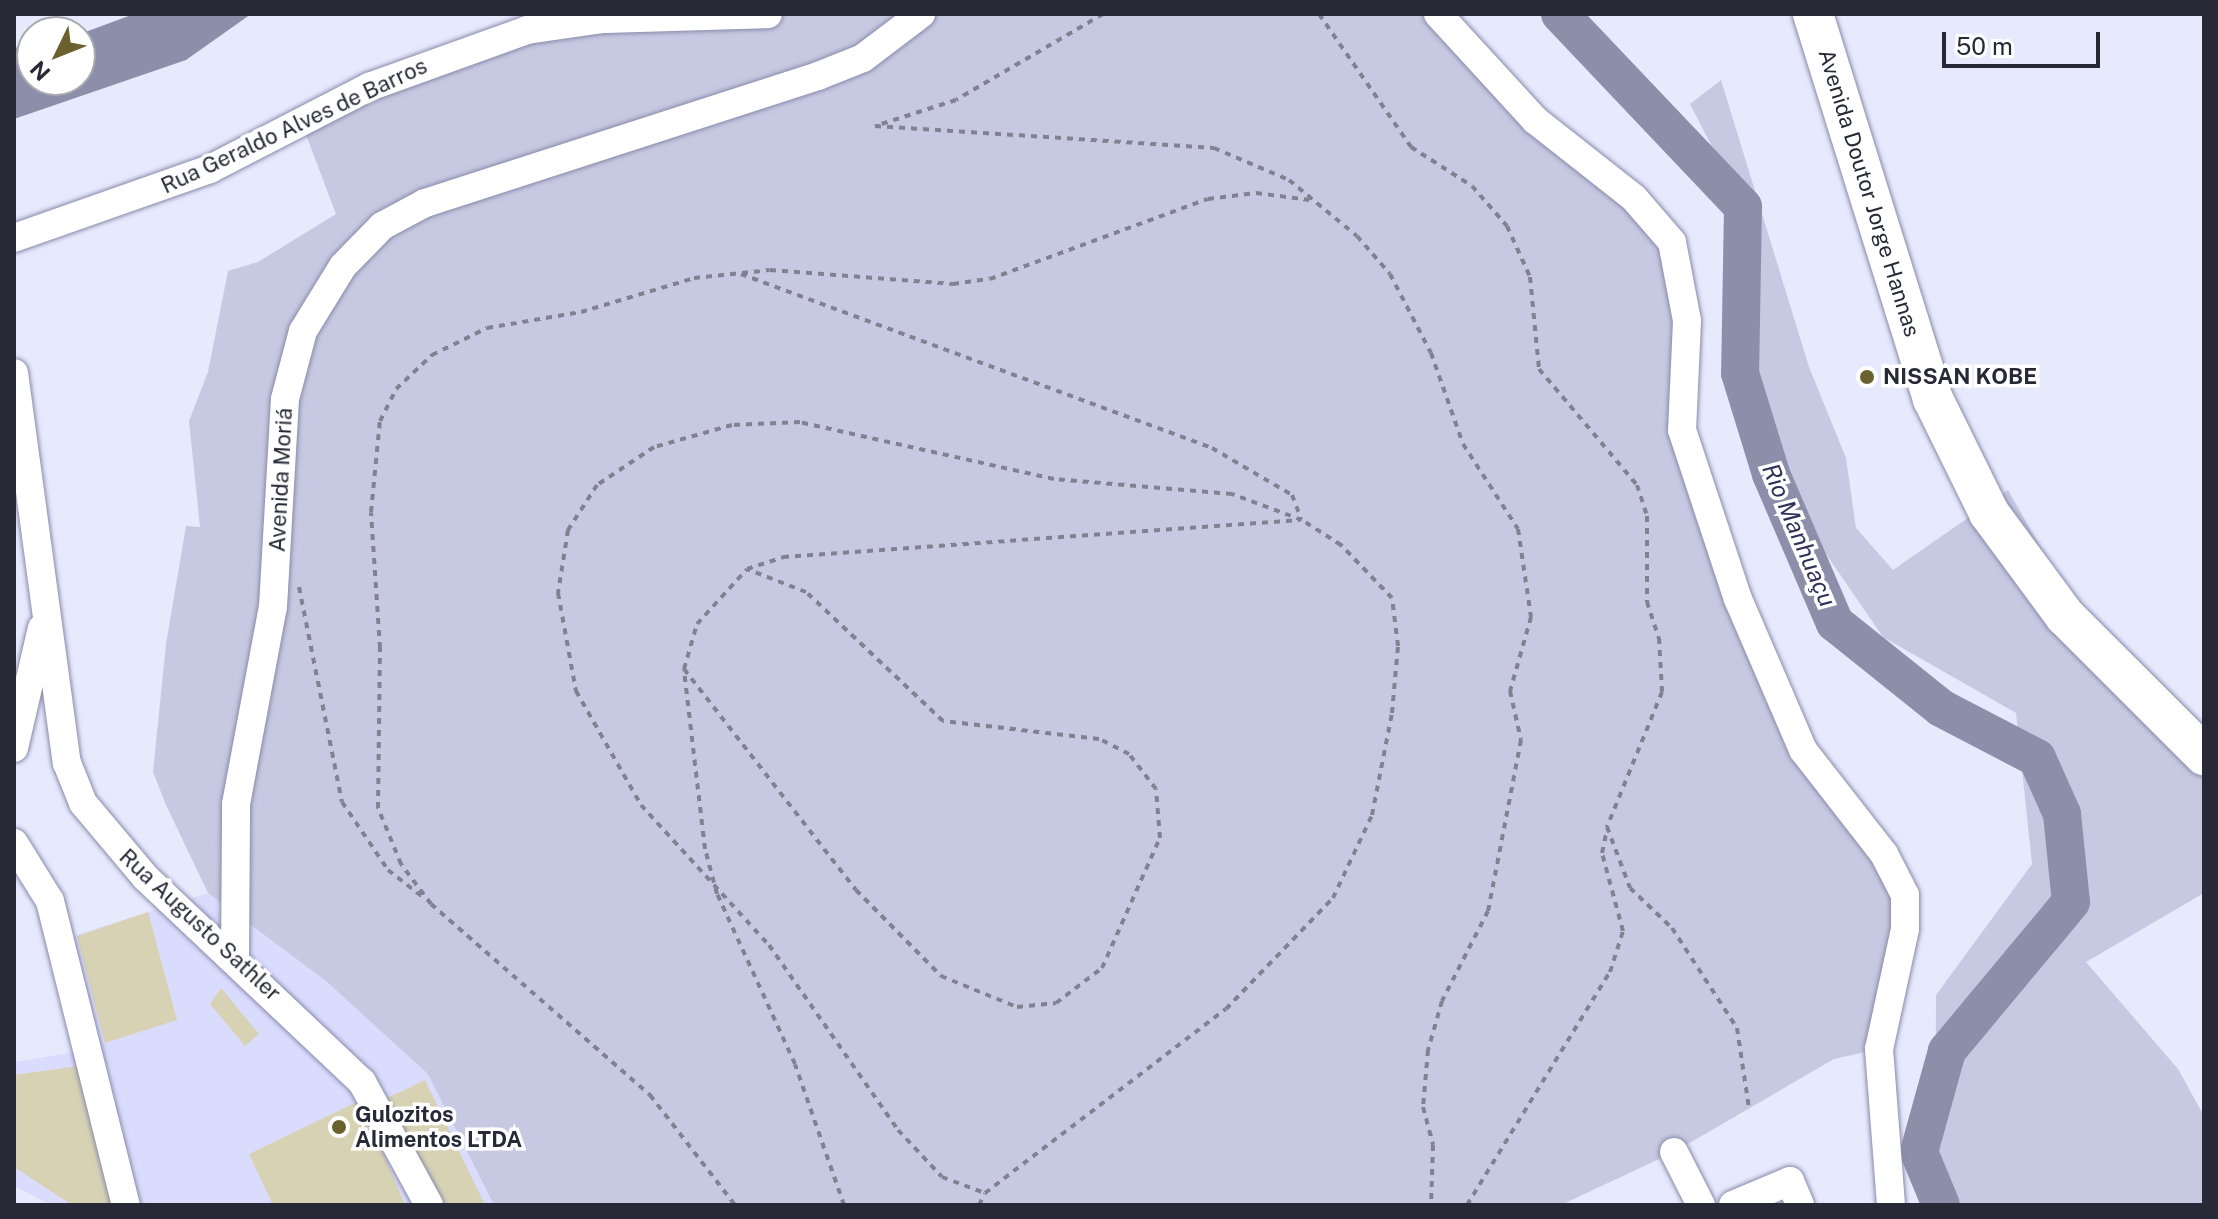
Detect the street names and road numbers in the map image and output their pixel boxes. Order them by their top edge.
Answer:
street label: Avenida Doutor Jorge Hannas [1813,46,1925,340]
street label: Rua Geraldo Alves de Barros [157,53,431,199]
street label: Avenida Moriá [264,407,298,553]
street label: Rua Augusto Sathler [114,843,286,1007]

